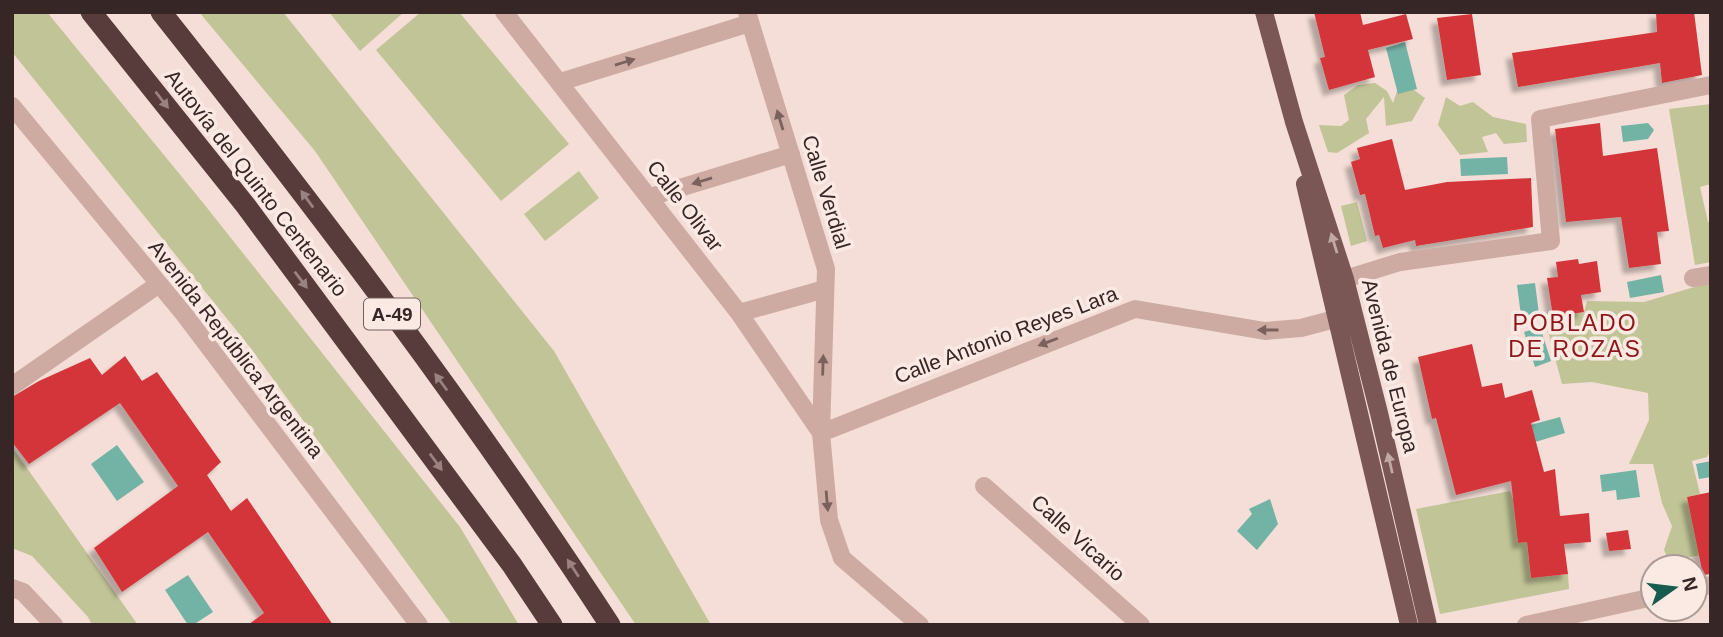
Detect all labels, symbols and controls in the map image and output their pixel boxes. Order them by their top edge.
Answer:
one-way arrow [614,57,635,67]
street label: Autovía del Quinto Centenario [161,65,352,301]
one-way arrow [154,90,169,108]
one-way arrow [774,109,785,130]
street label: Calle Verdial [798,132,855,252]
street label: Calle Olivar [643,156,728,256]
one-way arrow [691,177,712,187]
one-way arrow [300,190,314,208]
one-way arrow [1328,232,1338,253]
street label: Avenida República Argentina [144,236,329,462]
one-way arrow [294,270,308,289]
street label: Avenida de Europa [1358,277,1423,455]
street label: Calle Antonio Reyes Lara [891,281,1121,388]
road number: A-49 [364,298,420,330]
district label: POBLADO DE ROZAS [1508,310,1642,362]
one-way arrow [1257,324,1279,336]
one-way arrow [1038,337,1059,348]
one-way arrow [818,353,829,375]
one-way arrow [435,373,449,391]
one-way arrow [1385,452,1396,474]
one-way arrow [429,453,444,471]
one-way arrow [822,490,833,512]
street label: Calle Vicario [1027,490,1130,585]
north arrow [1639,553,1709,623]
one-way arrow [567,558,580,577]
text: N [1678,575,1702,593]

